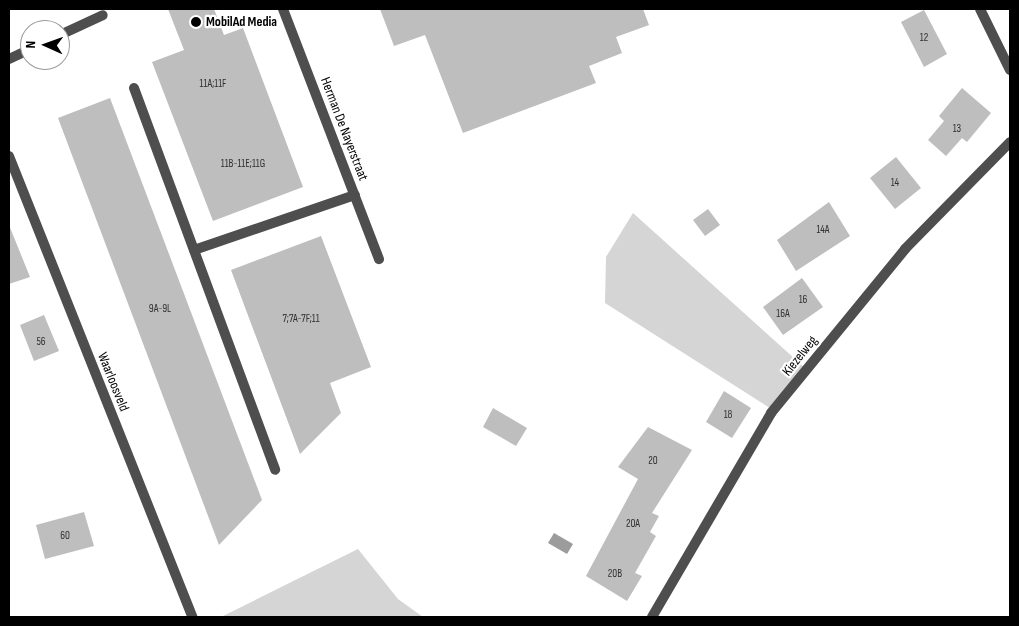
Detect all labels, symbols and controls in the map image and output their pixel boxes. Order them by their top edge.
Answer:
place label: MobilAd Media [206,14,277,30]
marker: MobilAd Media [190,16,202,28]
north arrow [20,20,70,70]
house number: 12 [920,31,928,45]
text: N [22,40,39,49]
street label: Herman De Nayerstraat [317,75,371,183]
house number: 11A;11F [200,77,226,91]
house number: 13 [953,122,961,136]
house number: 11B-11E;11G [221,157,265,171]
house number: 14 [891,176,899,190]
house number: 14A [816,223,830,237]
house number: 16 [799,293,807,307]
house number: 9A-9L [149,302,171,316]
house number: 16A [776,307,790,321]
house number: 7;7A-7F;11 [282,312,320,326]
street label: Kiezelweg [779,333,821,379]
house number: 56 [36,335,46,349]
street label: Waarloosveld [94,350,132,414]
house number: 18 [724,408,732,422]
house number: 20 [648,454,658,468]
house number: 20A [626,517,640,531]
house number: 60 [60,529,70,543]
house number: 20B [608,567,622,581]

